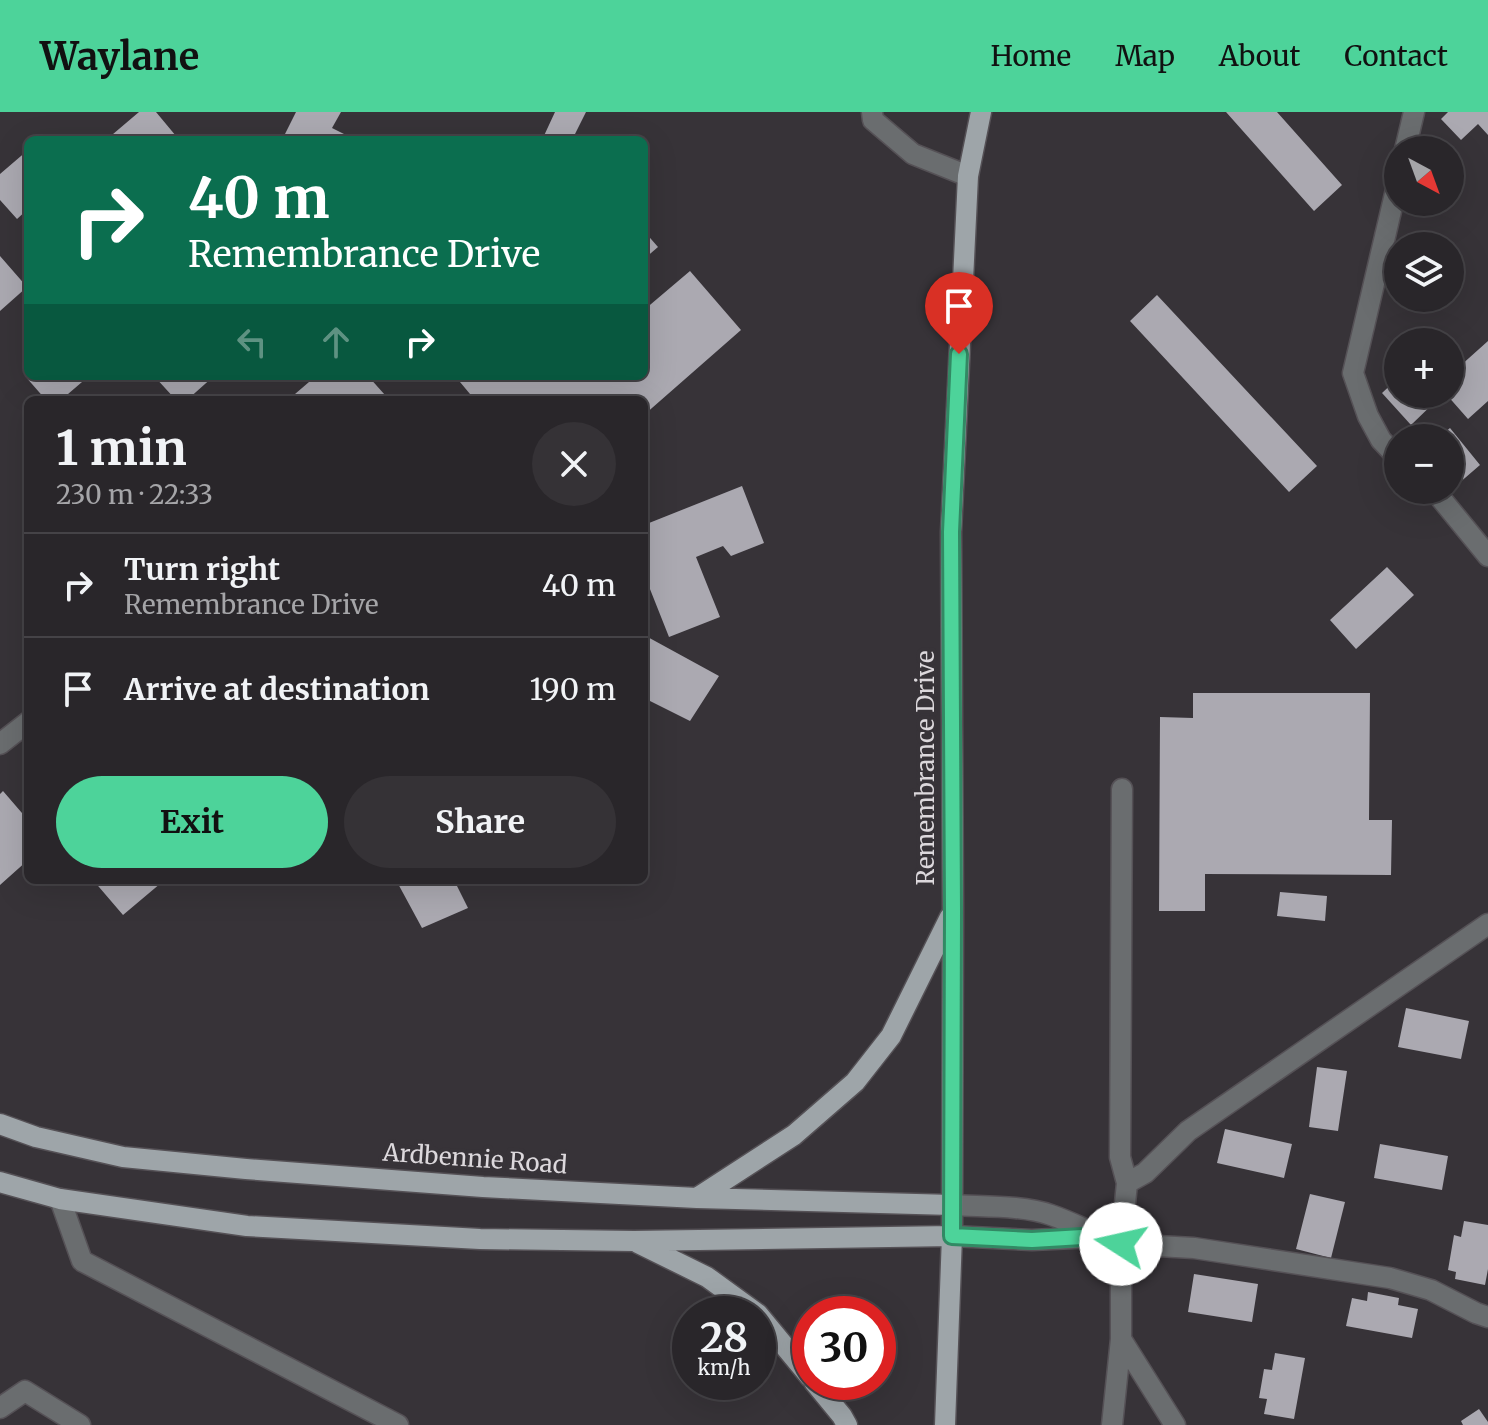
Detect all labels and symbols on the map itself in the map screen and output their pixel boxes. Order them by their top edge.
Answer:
north arrow [1384,136,1464,216]
pin [925,272,993,354]
street label: Remembrance Drive [910,651,941,885]
street label: Ardbennie Road [381,1137,568,1180]
position arrow [1079,1202,1163,1286]
speed limit sign: 30 [792,1296,896,1400]

